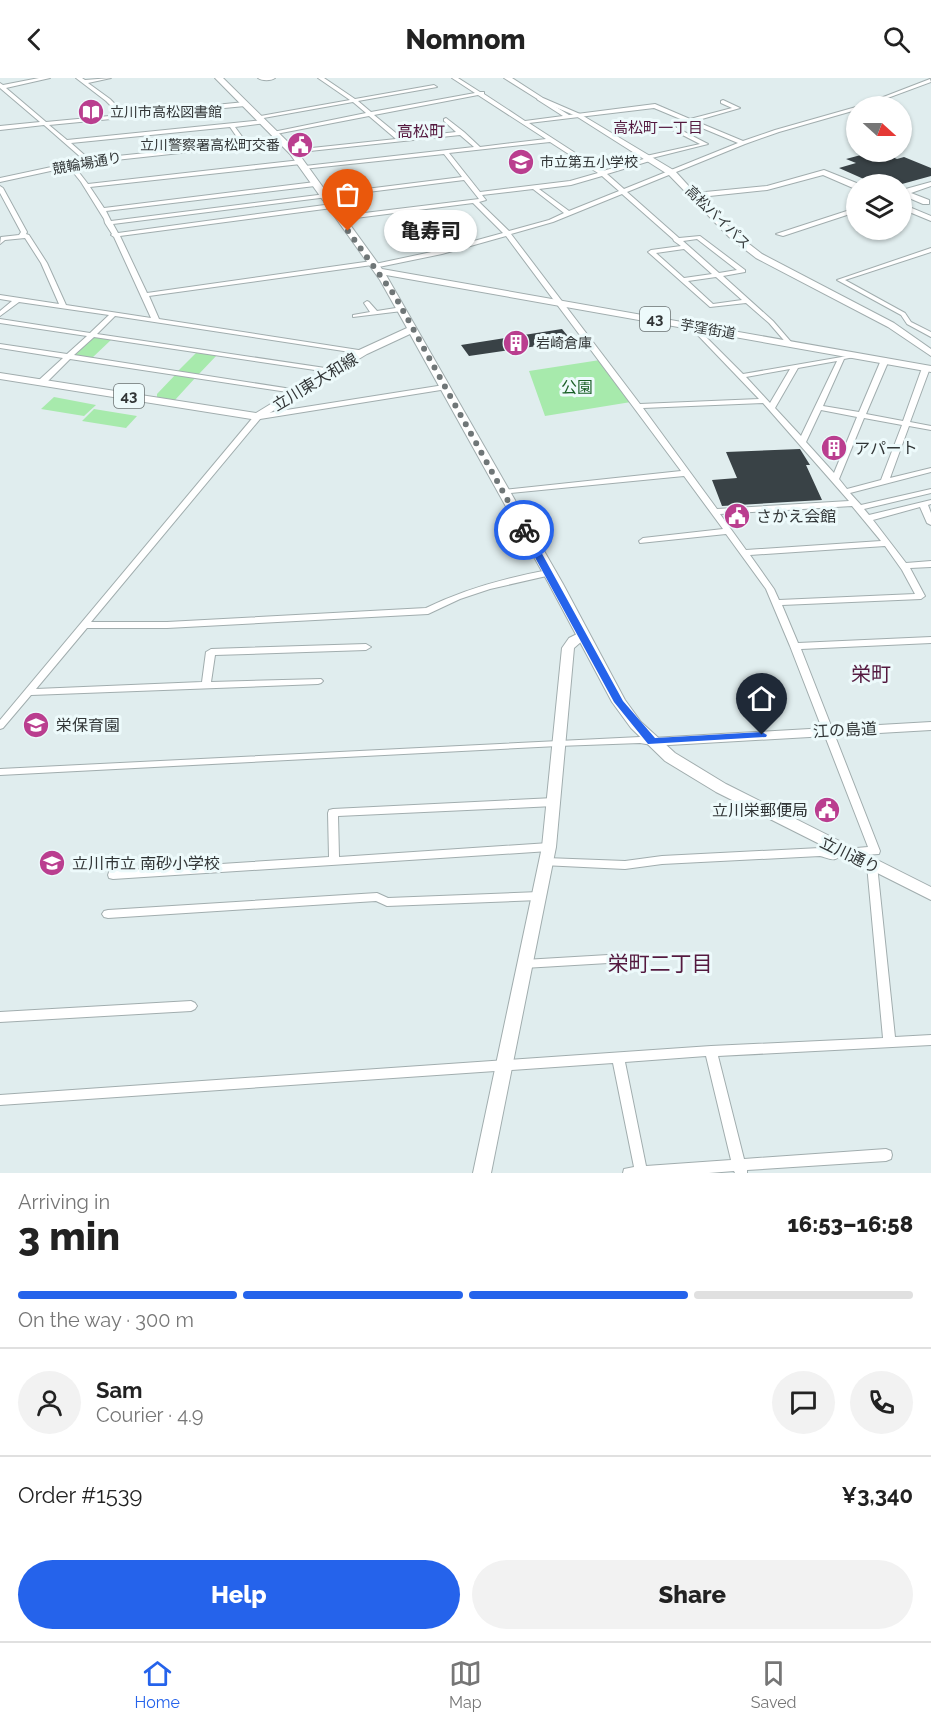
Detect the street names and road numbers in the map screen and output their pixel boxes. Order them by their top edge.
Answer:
street label: 競輪場通り [51,149,123,177]
street label: 高松バイパス [682,182,754,252]
road number: 43 [640,307,670,331]
street label: 芋窪街道 [679,316,737,342]
street label: 立川東大和線 [269,349,361,415]
road number: 43 [114,384,144,408]
street label: 江の島道 [813,719,877,741]
street label: 立川通り [817,832,883,878]

